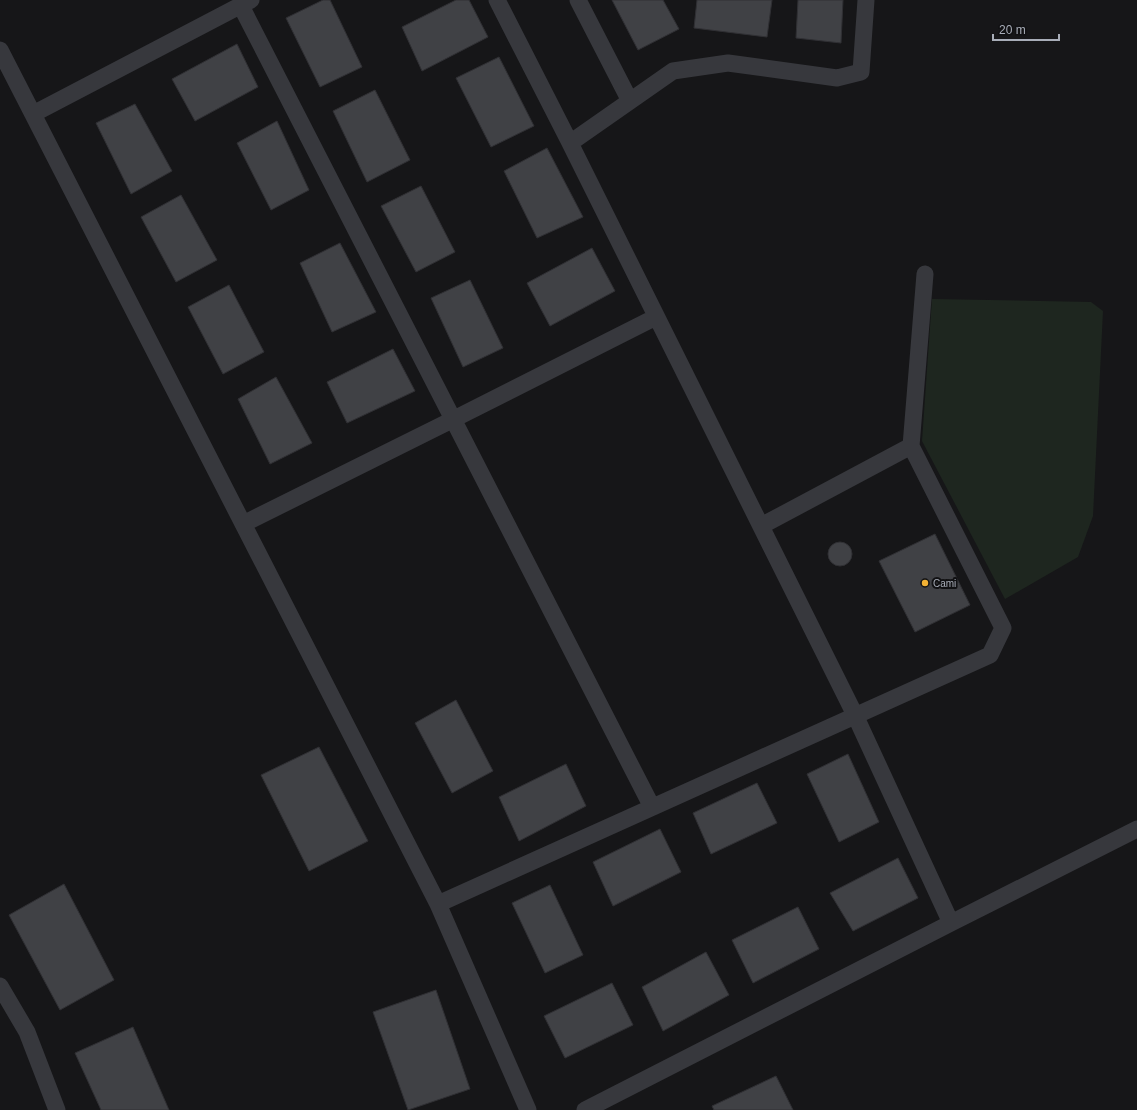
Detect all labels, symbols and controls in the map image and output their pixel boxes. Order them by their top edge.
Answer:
scale bar [993,16,1059,42]
text: 20 m [999,23,1026,37]
marker: Cami [920,578,930,588]
place label: Cami [933,578,956,589]

